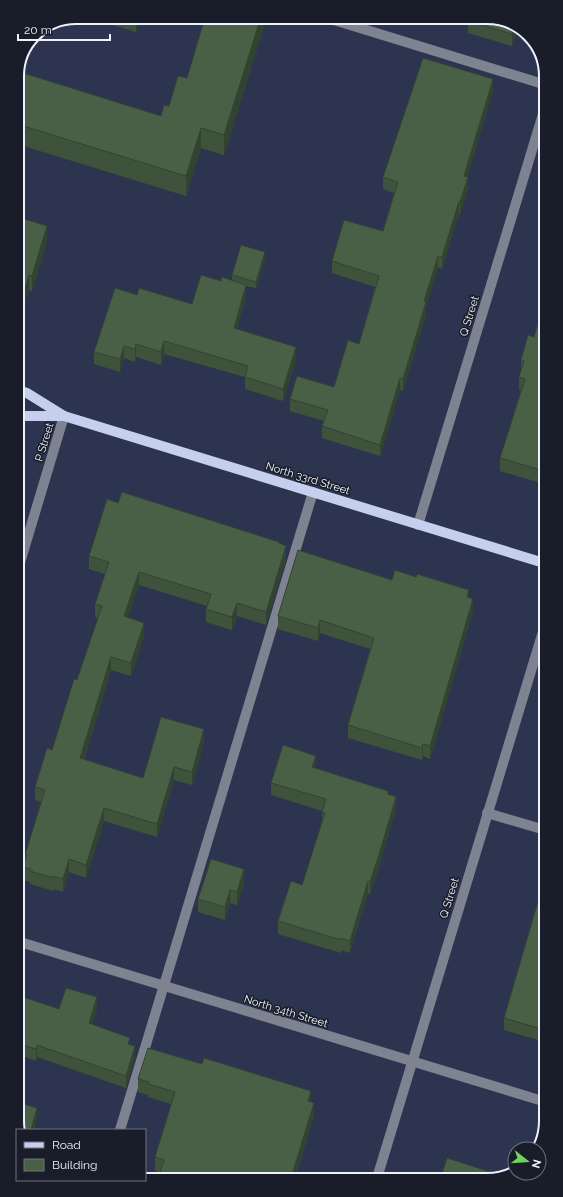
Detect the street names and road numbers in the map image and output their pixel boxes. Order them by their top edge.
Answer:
street label: Q Street [457,294,482,338]
street label: P Street [32,421,57,463]
street label: North 33rd Street [264,459,352,498]
street label: Q Street [437,876,462,920]
street label: North 34th Street [242,993,330,1031]

